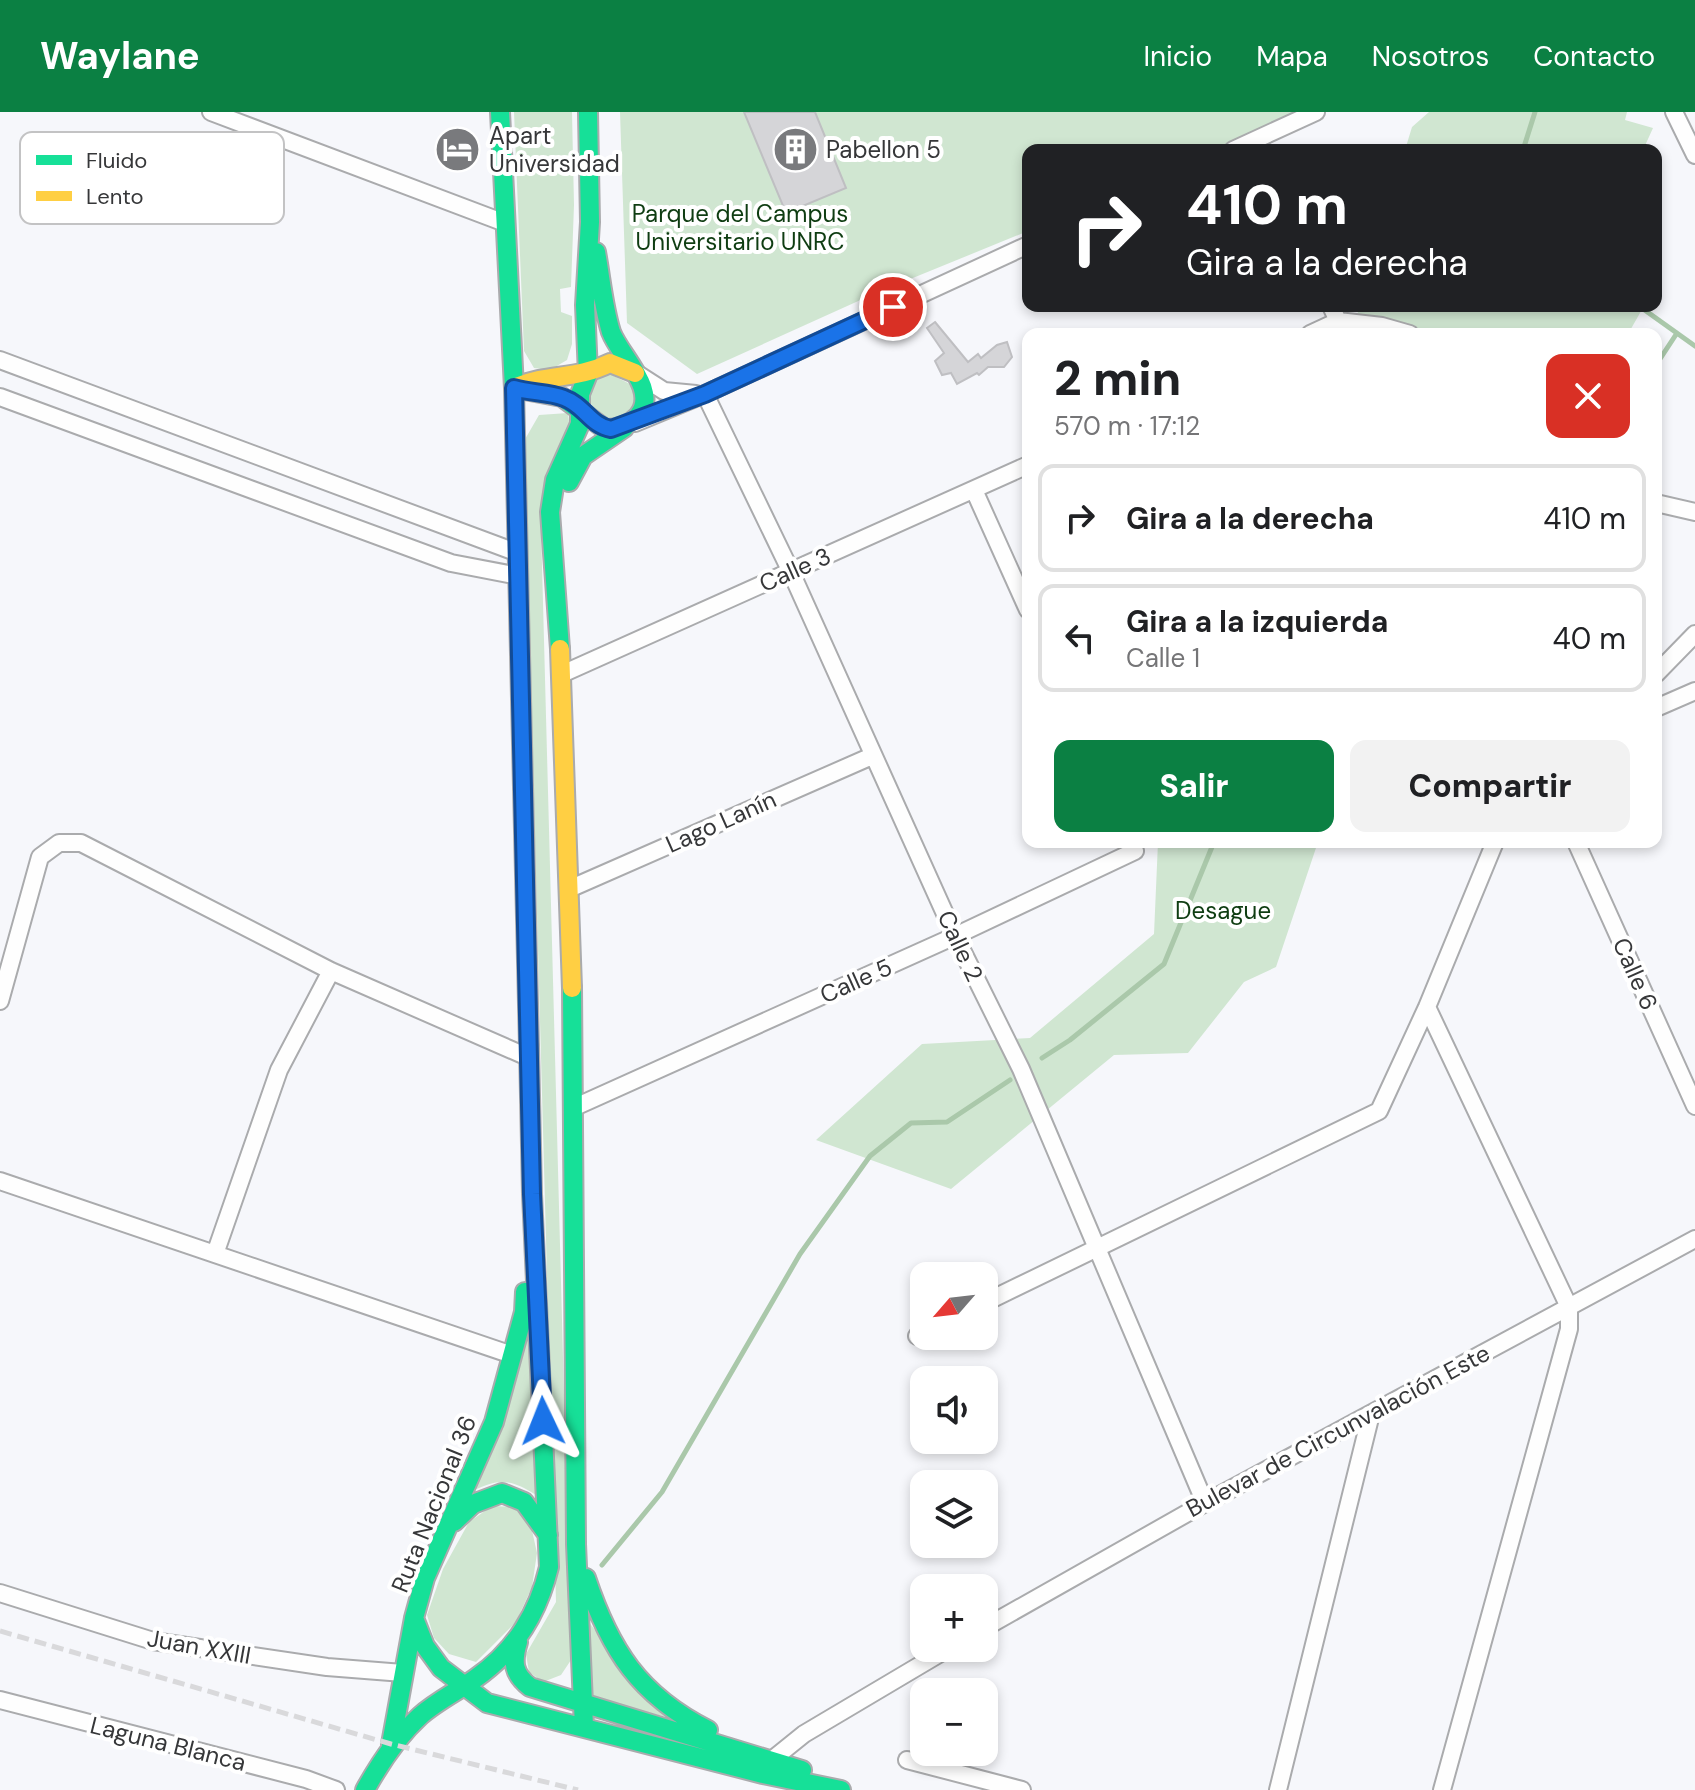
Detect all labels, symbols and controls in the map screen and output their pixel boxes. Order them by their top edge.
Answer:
text: Waylane [40,31,200,81]
text: Inicio [1143,38,1212,75]
text: Mapa [1256,38,1328,75]
text: Nosotros [1372,38,1489,75]
text: Contacto [1533,38,1655,75]
place label: Apart Universidad [489,120,620,179]
hotel icon: Apart Universidad [434,126,482,174]
building icon: Pabellon 5 [771,126,819,174]
legend [20,132,284,224]
place label: Pabellon 5 [826,134,941,165]
text: Fluido [86,146,147,175]
text: 410 m [1186,168,1348,241]
icon: right [1054,176,1158,280]
text: Lento [86,182,144,211]
park label: Parque del Campus Universitario UNRC [632,198,848,257]
text: Gira a la derecha [1186,239,1468,286]
pin [859,273,927,341]
icon: arrive [871,285,915,329]
text: 2 min [1054,347,1181,410]
button: close [1546,354,1630,438]
text: 570 m · 17:12 [1054,409,1200,443]
icon: right [1058,496,1102,540]
text: Gira a la derecha [1126,499,1374,538]
text: 410 m [1543,499,1626,538]
street label: Calle 3 [754,540,835,599]
text: Gira a la izquierda [1126,602,1388,641]
icon: left [1058,616,1102,660]
text: 40 m [1553,619,1626,658]
text: Calle 1 [1126,641,1200,675]
button: Salir [1054,740,1334,832]
button: Compartir [1350,740,1630,832]
street label: Lago Lanín [661,783,781,860]
park label: Desague [1175,895,1271,926]
street label: Calle 2 [931,905,990,986]
street label: Calle 6 [1606,933,1665,1015]
street label: Calle 5 [815,951,897,1010]
north arrow [910,1262,998,1350]
map controls [910,1262,998,1766]
street label: Bulevar de Circunvalación Este [1180,1337,1495,1524]
button: sound [910,1366,998,1454]
position arrow [501,1379,585,1463]
street label: Ruta Nacional 36 [384,1411,483,1597]
button: layers [910,1470,998,1558]
button: + [910,1574,998,1662]
street label: Juan XXIII [145,1622,253,1671]
button: − [910,1678,998,1766]
street label: Laguna Blanca [87,1709,249,1778]

